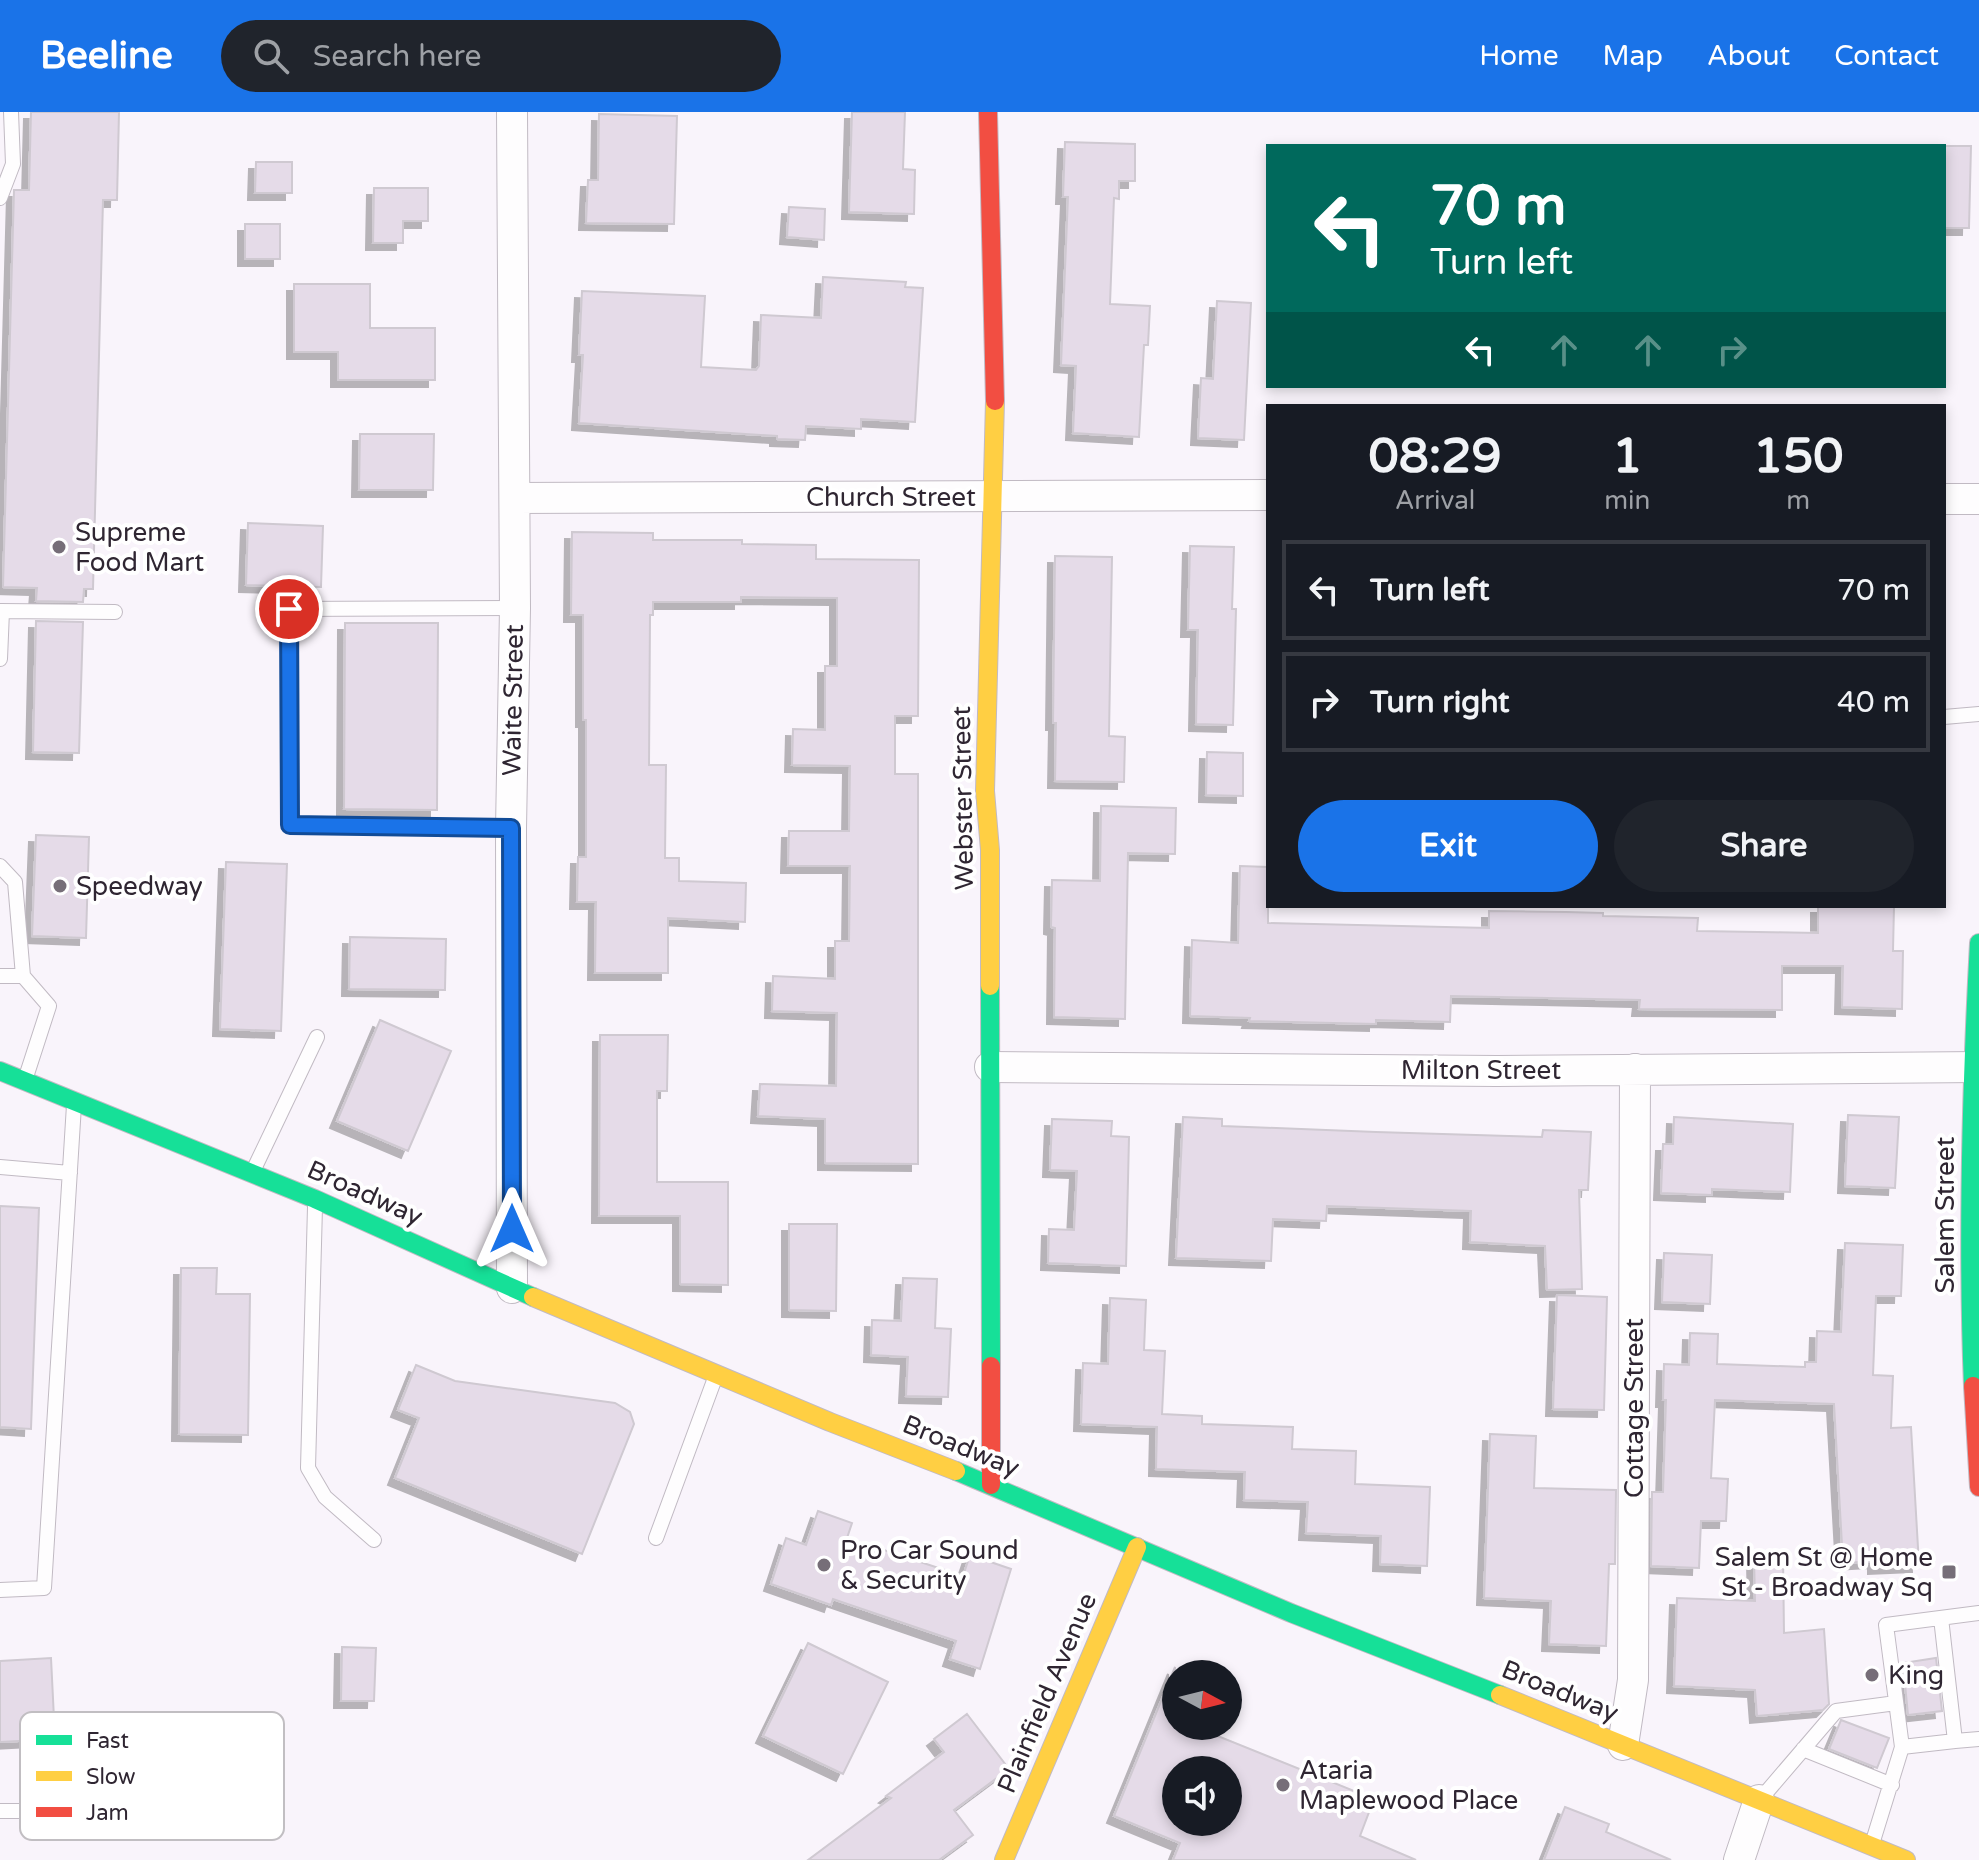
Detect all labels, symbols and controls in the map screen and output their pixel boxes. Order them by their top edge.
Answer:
search box [221,20,781,92]
text: Beeline [40,33,173,79]
icon: search [249,34,293,78]
text: Search here [313,38,481,75]
text: Home [1479,39,1559,73]
text: Map [1603,39,1663,73]
text: About [1707,39,1790,73]
text: Contact [1834,39,1939,73]
text: 70 m [1430,173,1566,240]
icon: left [1298,176,1402,280]
text: Turn left [1430,241,1573,284]
icon: left [1458,328,1502,372]
icon: ahead [1542,328,1586,372]
icon: ahead [1626,328,1670,372]
icon: right [1710,328,1754,372]
text: 08:29 [1369,428,1502,486]
text: 1 [1612,428,1642,486]
text: 150 [1753,428,1843,486]
street label: Church Street [806,482,976,513]
text: Arrival [1395,485,1475,516]
text: min [1604,485,1650,516]
text: m [1786,485,1810,516]
place label: Supreme Food Mart [75,517,204,578]
marker: Supreme Food Mart [50,538,68,556]
icon: left [1302,568,1346,612]
text: Turn left [1370,572,1489,609]
text: 70 m [1837,572,1910,609]
pin [255,575,323,643]
icon: arrive [267,587,311,631]
street label: Waite Street [496,624,530,776]
icon: right [1302,680,1346,724]
text: Turn right [1370,684,1510,721]
text: 40 m [1837,684,1910,721]
street label: Webster Street [946,706,980,890]
button: Exit [1298,800,1598,892]
button: Share [1614,800,1914,892]
place label: Speedway [76,871,203,902]
marker: Speedway [51,877,69,895]
street label: Milton Street [1401,1055,1561,1086]
street label: Salem Street [1930,1137,1961,1293]
street label: Broadway [303,1154,428,1232]
position arrow [470,1187,554,1271]
street label: Cottage Street [1619,1318,1650,1498]
street label: Broadway [898,1409,1024,1483]
place label: Pro Car Sound & Security [840,1535,1019,1596]
place label: Salem St @ Home St - Broadway Sq [1715,1542,1933,1603]
marker: Pro Car Sound & Security [815,1556,833,1574]
marker: Salem St @ Home St - Broadway Sq [1940,1563,1958,1581]
street label: Plainfield Avenue [991,1588,1103,1798]
street label: Broadway [1497,1654,1623,1728]
north arrow [1162,1660,1242,1740]
map controls [1162,1660,1242,1836]
place label: King [1888,1660,1944,1691]
marker: King [1863,1666,1881,1684]
legend [20,1712,284,1840]
text: Fast [86,1728,129,1754]
place label: Ataria Maplewood Place [1299,1755,1518,1816]
button: sound [1162,1756,1242,1836]
text: Slow [86,1764,136,1790]
marker: Ataria Maplewood Place [1274,1776,1292,1794]
text: Jam [86,1800,129,1826]

